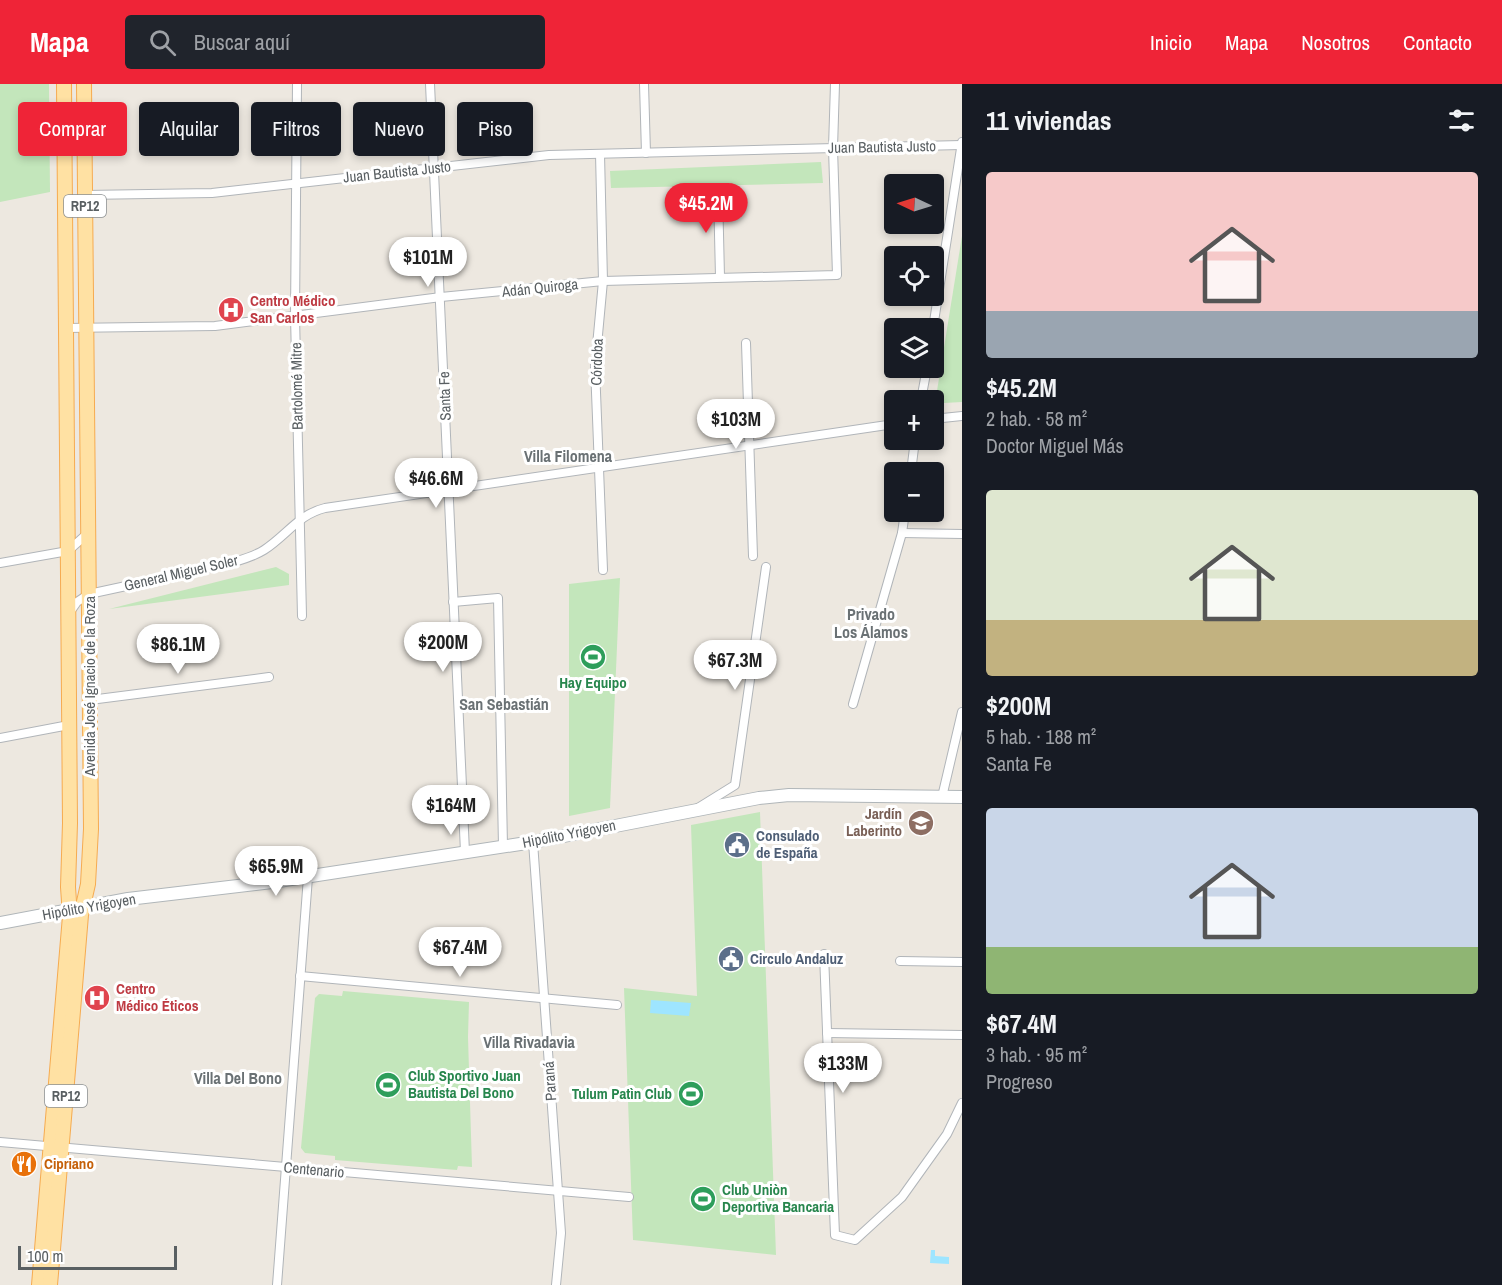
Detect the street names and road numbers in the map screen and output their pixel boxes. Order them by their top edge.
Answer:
street label: Juan Bautista Justo [828,135,936,158]
street label: Juan Bautista Justo [342,155,452,188]
road number: RP12 [64,195,106,217]
street label: Adán Quiroga [500,273,579,302]
street label: Córdoba [585,338,608,386]
street label: Bartolomé Mitre [285,342,308,430]
street label: Santa Fe [433,371,456,421]
street label: General Miguel Soler [122,549,240,596]
street label: Avenida José Ignacio de la Roza [79,596,100,777]
street label: Hipólito Yrigoyen [520,814,617,853]
street label: Hipólito Yrigoyen [40,888,137,925]
street label: Paraná [538,1060,561,1102]
road number: RP12 [45,1085,87,1107]
street label: Centenario [283,1156,345,1183]

